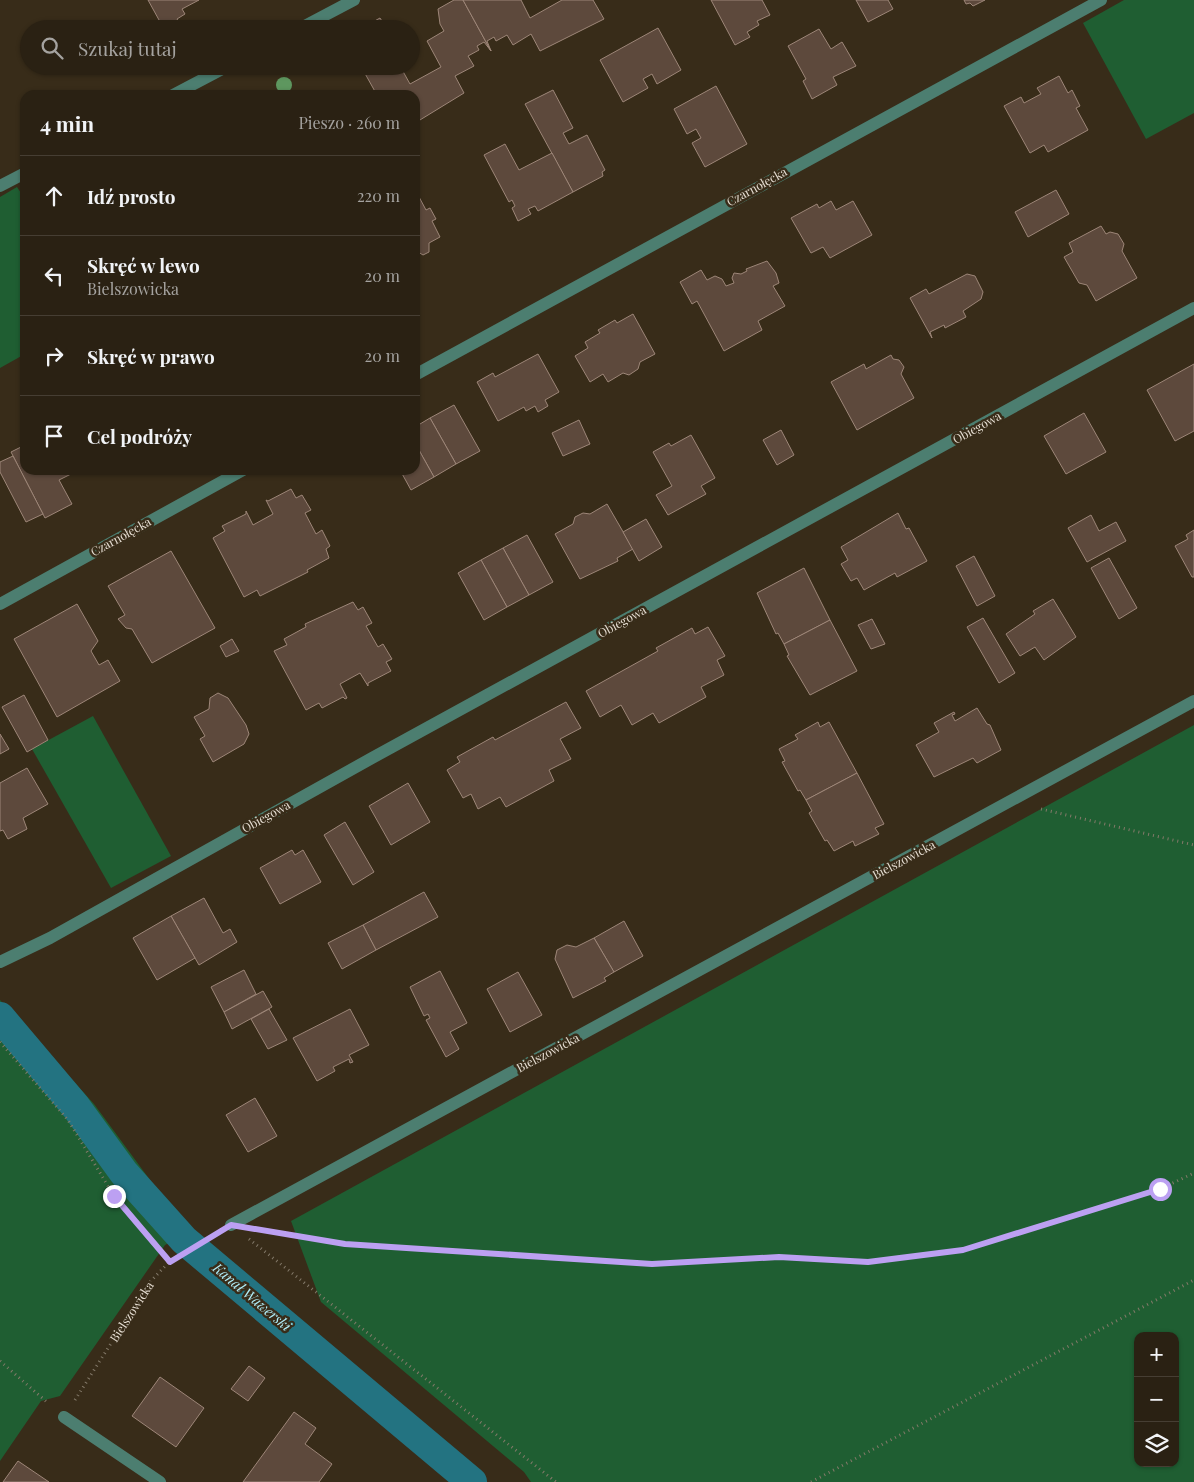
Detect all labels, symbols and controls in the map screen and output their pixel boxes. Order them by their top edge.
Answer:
search box [20,20,420,75]
icon: search [38,34,66,62]
text: Szukaj tutaj [78,35,177,61]
text: 4 min [40,109,94,137]
text: Pieszo · 260 m [298,112,400,133]
street label: Czarnołęcka [724,163,790,209]
icon: ahead [40,182,68,210]
text: Idź prosto [87,183,175,209]
text: 220 m [357,185,400,206]
text: Skręć w lewo [87,252,200,278]
icon: left [40,262,68,290]
text: 20 m [365,265,400,286]
text: Bielszowicka [87,278,179,299]
icon: right [40,342,68,370]
text: Skręć w prawo [87,343,215,369]
text: 20 m [365,345,400,366]
street label: Obiegowa [949,407,1004,447]
icon: arrive [40,422,68,450]
text: Cel podróży [87,423,192,449]
street label: Czarnołęcka [88,513,154,559]
street label: Obiegowa [594,601,649,641]
street label: Obiegowa [238,796,293,836]
street label: Bielszowicka [869,836,938,882]
street label: Bielszowicka [513,1029,582,1075]
route start [1149,1178,1172,1201]
route end [103,1185,126,1208]
water label: Kanał Wawerski [208,1258,296,1336]
street label: Bielszowicka [106,1278,157,1345]
map controls [1134,1332,1179,1467]
button: + [1134,1332,1179,1377]
button: − [1134,1377,1179,1422]
button: layers [1134,1422,1179,1467]

